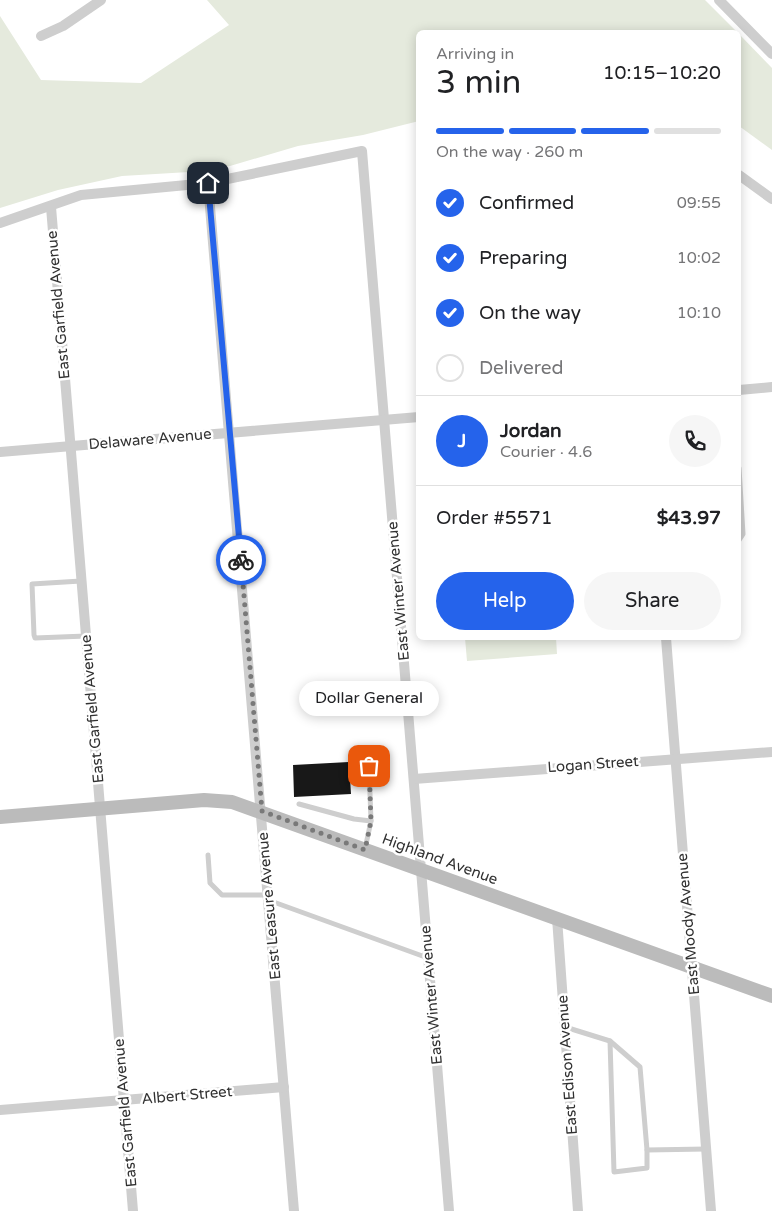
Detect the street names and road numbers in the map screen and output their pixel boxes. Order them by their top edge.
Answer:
street label: East Garfield Avenue [43,230,73,380]
street label: Delaware Avenue [88,425,212,453]
street label: East Winter Avenue [383,521,413,661]
street label: East Garfield Avenue [77,634,107,784]
street label: Logan Street [547,752,640,776]
street label: Highland Avenue [380,830,500,888]
street label: East Leasure Avenue [254,831,284,981]
street label: East Moody Avenue [673,852,703,996]
street label: East Winter Avenue [416,925,446,1065]
street label: East Edison Avenue [553,994,581,1136]
street label: East Garfield Avenue [110,1038,140,1188]
street label: Albert Street [141,1082,233,1108]

